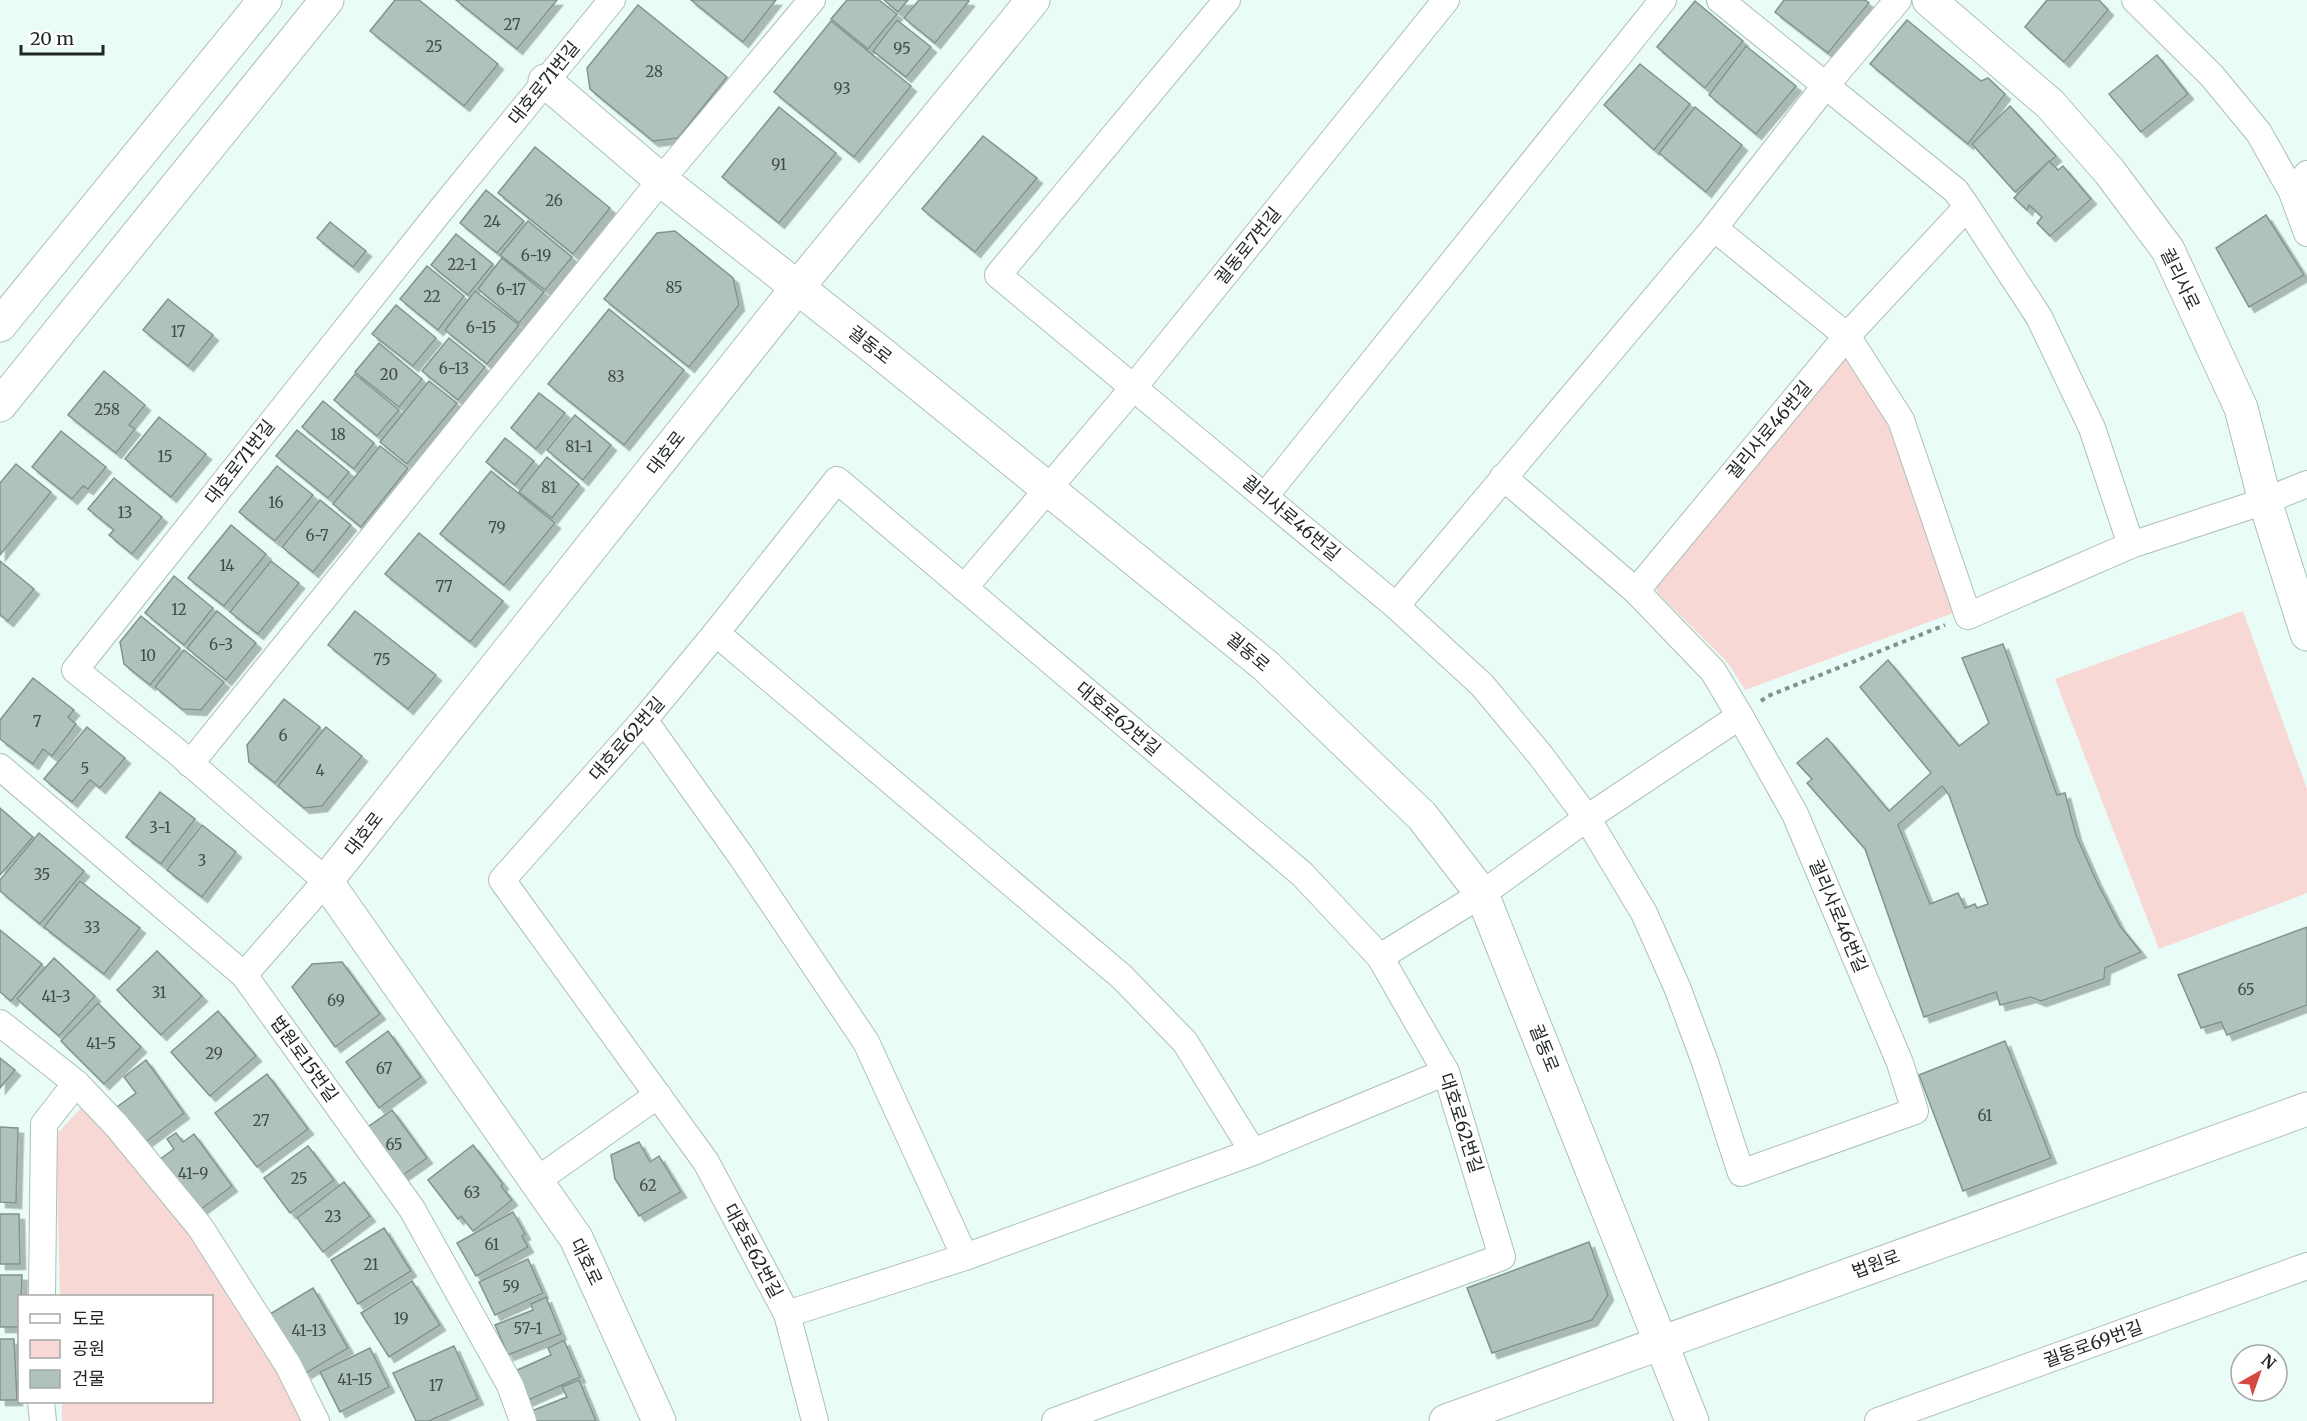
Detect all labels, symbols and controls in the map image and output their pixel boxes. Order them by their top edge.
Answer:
house number: 27 [504,15,521,34]
scale bar [21,18,104,56]
text: 20 m [30,27,74,50]
street label: 대호로71번길 [503,36,584,129]
house number: 25 [425,37,443,56]
house number: 95 [893,39,911,58]
house number: 28 [645,62,663,81]
house number: 93 [833,79,851,98]
house number: 91 [771,155,787,174]
house number: 26 [545,191,563,210]
street label: 궐동로7번길 [1209,202,1286,289]
house number: 24 [483,212,501,231]
street label: 궐리사로 [2156,244,2205,314]
house number: 6-19 [521,246,551,265]
house number: 22-1 [447,255,477,274]
house number: 85 [665,278,683,297]
house number: 6-17 [496,280,526,299]
house number: 22 [423,287,441,306]
house number: 6-15 [466,318,496,337]
street label: 궐동로 [844,320,897,369]
house number: 17 [171,322,186,341]
house number: 6-13 [439,359,469,378]
house number: 20 [380,365,398,384]
house number: 83 [608,367,625,386]
street label: 궐리사로46번길 [1721,376,1816,483]
house number: 258 [94,400,120,419]
street label: 대호로71번길 [200,415,280,509]
house number: 18 [330,425,346,444]
street label: 대호로 [641,426,690,479]
house number: 81-1 [565,437,593,456]
house number: 15 [157,447,173,466]
street label: 궐리사로46번길 [1238,470,1345,565]
house number: 81 [541,478,557,497]
house number: 16 [268,493,284,512]
house number: 13 [118,503,132,522]
house number: 79 [488,518,506,537]
house number: 6-7 [305,526,329,545]
house number: 14 [219,556,235,575]
house number: 77 [435,577,453,596]
house number: 12 [171,600,187,619]
street label: 궐동로 [1222,627,1275,676]
house number: 6-3 [209,635,233,654]
house number: 10 [140,646,156,665]
house number: 75 [374,650,390,669]
street label: 대호로62번길 [1071,676,1165,761]
street label: 대호로62번길 [584,692,669,785]
house number: 7 [33,712,42,731]
house number: 6 [278,726,288,745]
house number: 5 [81,759,89,778]
house number: 4 [315,761,325,780]
street label: 대호로 [339,807,388,860]
house number: 3-1 [149,818,171,837]
house number: 3 [198,851,206,870]
street label: 궐리사로46번길 [1804,856,1873,976]
house number: 35 [34,865,50,884]
house number: 33 [84,918,100,937]
house number: 65 [2237,980,2255,999]
house number: 31 [152,983,167,1002]
house number: 41-3 [42,987,71,1006]
house number: 69 [327,991,345,1010]
street label: 법원로15번길 [265,1011,343,1106]
street label: 궐동로 [1524,1020,1564,1075]
house number: 41-5 [86,1034,116,1053]
house number: 29 [205,1044,223,1063]
house number: 67 [376,1059,393,1078]
street label: 대호로62번길 [1435,1070,1488,1176]
house number: 61 [1978,1106,1993,1125]
house number: 27 [253,1111,270,1130]
house number: 65 [385,1135,403,1154]
house number: 41-9 [178,1164,208,1183]
house number: 25 [290,1169,308,1188]
house number: 62 [639,1176,657,1195]
house number: 63 [464,1183,480,1202]
street label: 대호로62번길 [719,1200,788,1302]
house number: 23 [325,1207,341,1226]
street label: 대호로 [565,1234,608,1289]
house number: 61 [485,1235,500,1254]
street label: 법원로 [1849,1244,1903,1283]
house number: 21 [363,1255,379,1274]
house number: 59 [502,1277,520,1296]
legend [18,1295,213,1403]
text: 도로 [72,1307,105,1330]
house number: 19 [393,1309,409,1328]
street label: 궐동로69번길 [2040,1315,2146,1372]
house number: 57-1 [514,1319,543,1338]
house number: 41-13 [291,1321,327,1340]
text: 공원 [72,1337,105,1360]
north arrow [2229,1343,2289,1403]
text: N [2257,1350,2280,1373]
text: 건물 [72,1367,105,1390]
house number: 41-15 [337,1370,373,1389]
house number: 17 [429,1376,444,1395]

